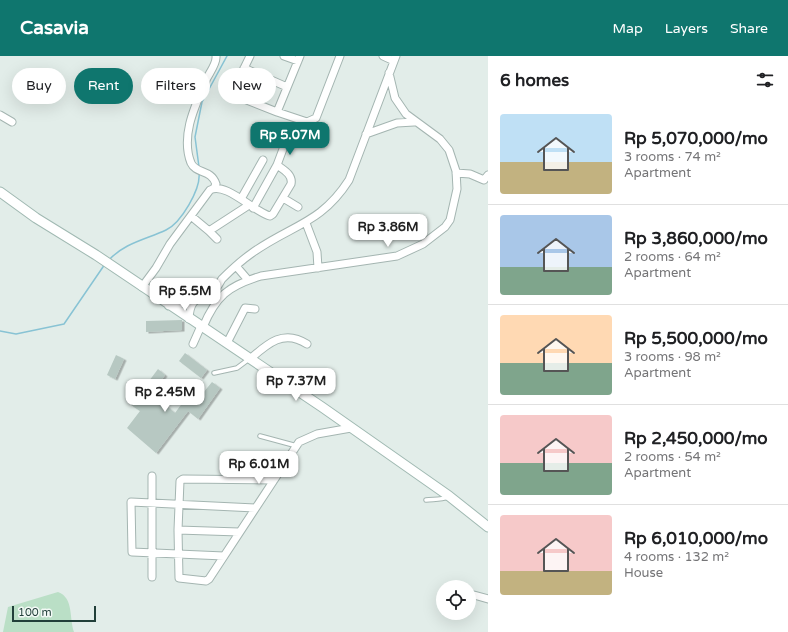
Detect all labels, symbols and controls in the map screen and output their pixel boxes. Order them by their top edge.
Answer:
text: Casavia [20,17,89,39]
text: Map [613,20,643,37]
text: Layers [665,20,708,37]
text: Share [730,20,768,37]
chip: Buy [12,68,66,104]
chip: Rent [74,68,133,104]
chip: Filters [141,68,210,104]
chip: New [218,68,276,104]
icon: filters [754,69,776,91]
text: 6 homes [500,70,569,91]
pin: Rp 5.07M [249,122,331,156]
text: Rp 5.07M [259,127,321,143]
text: Rp 5,070,000/mo [624,128,768,149]
icon: home [532,130,580,178]
text: 3 rooms · 74 m² [624,149,721,165]
text: Apartment [624,165,691,181]
pin: Rp 3.86M [347,214,429,248]
text: Rp 3.86M [357,219,419,235]
text: Rp 3,860,000/mo [624,228,768,249]
icon: home [532,231,580,279]
text: 2 rooms · 64 m² [624,249,721,265]
text: Apartment [624,265,691,281]
pin: Rp 5.5M [148,278,222,312]
text: Rp 5.5M [159,283,211,299]
text: Rp 5,500,000/mo [624,328,768,349]
icon: home [532,331,580,379]
text: 3 rooms · 98 m² [624,349,721,365]
text: Apartment [624,365,691,381]
pin: Rp 7.37M [255,368,337,402]
text: Rp 7.37M [266,373,326,389]
pin: Rp 2.45M [124,379,206,413]
text: Rp 2.45M [134,384,196,400]
text: Rp 2,450,000/mo [624,428,768,449]
icon: home [532,431,580,479]
text: 2 rooms · 54 m² [624,449,721,465]
pin: Rp 6.01M [218,451,300,485]
text: Rp 6.01M [228,456,290,472]
text: Apartment [624,465,691,481]
text: Rp 6,010,000/mo [624,528,768,549]
icon: home [532,531,580,579]
text: 4 rooms · 132 m² [624,549,729,565]
text: House [624,565,663,581]
map controls [436,580,476,620]
button: locate [436,580,476,620]
scale bar [12,604,96,623]
text: 100 m [18,606,52,619]

